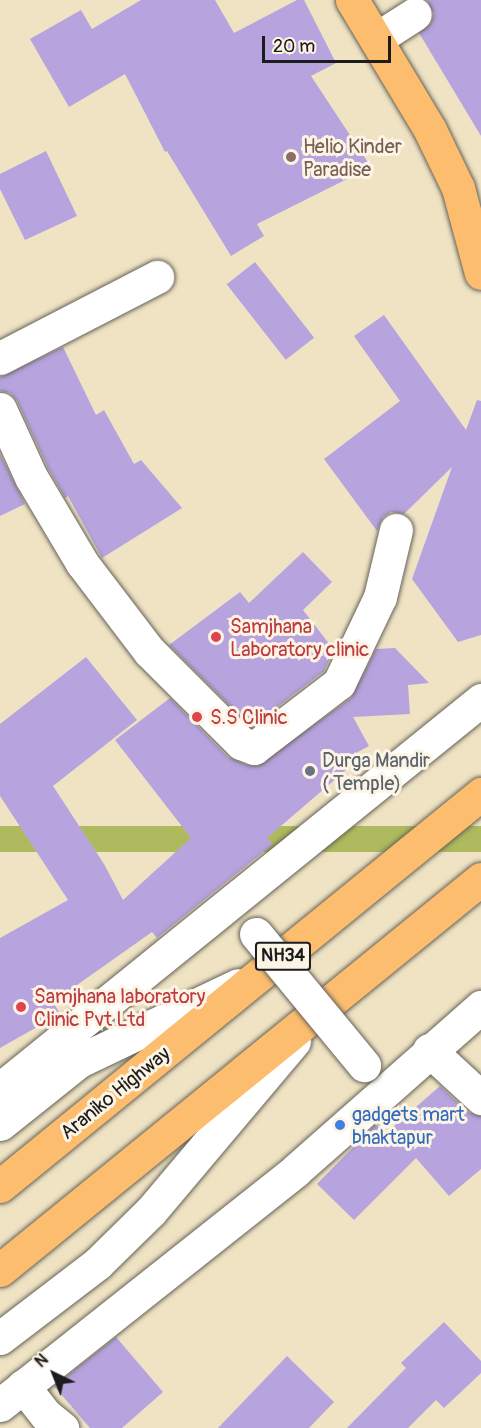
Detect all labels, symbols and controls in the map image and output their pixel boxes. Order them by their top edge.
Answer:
scale bar [265,24,394,62]
text: 20 m [273,35,315,58]
place label: Helio Kinder Paradise [303,134,402,181]
marker: Helio Kinder Paradise [284,150,298,164]
place label: Samjhana Laboratory clinic [230,614,369,661]
marker: Samjhana Laboratory clinic [207,628,225,646]
place label: S.S Clinic [210,705,288,729]
marker: S.S Clinic [188,708,206,726]
place label: Durga Mandir ( Temple) [322,748,430,795]
marker: Durga Mandir ( Temple) [303,764,317,778]
road number: NH34 [254,941,312,971]
place label: Samjhana laboratory Clinic Pvt Ltd [34,984,205,1031]
marker: Samjhana laboratory Clinic Pvt Ltd [12,998,30,1016]
street label: Araniko Highway [55,1041,175,1145]
place label: gadgets mart bhaktapur [352,1102,465,1149]
marker: gadgets mart bhaktapur [333,1118,347,1132]
north arrow [24,1344,84,1404]
text: N [31,1350,52,1372]

